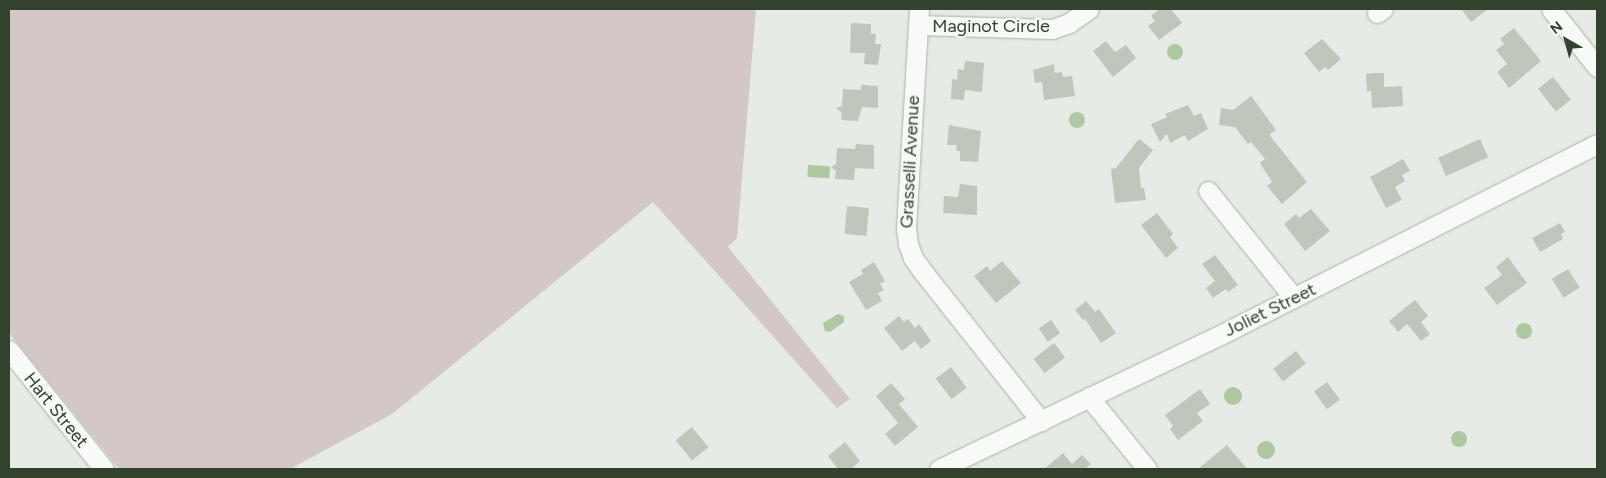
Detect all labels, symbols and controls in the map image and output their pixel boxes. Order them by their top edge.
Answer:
street label: Maginot Circle [932,15,1050,37]
north arrow [1541,15,1591,65]
text: N [1547,18,1566,38]
street label: Grasselli Avenue [896,95,924,229]
street label: Joliet Street [1221,279,1319,341]
street label: Hart Street [19,368,93,452]

